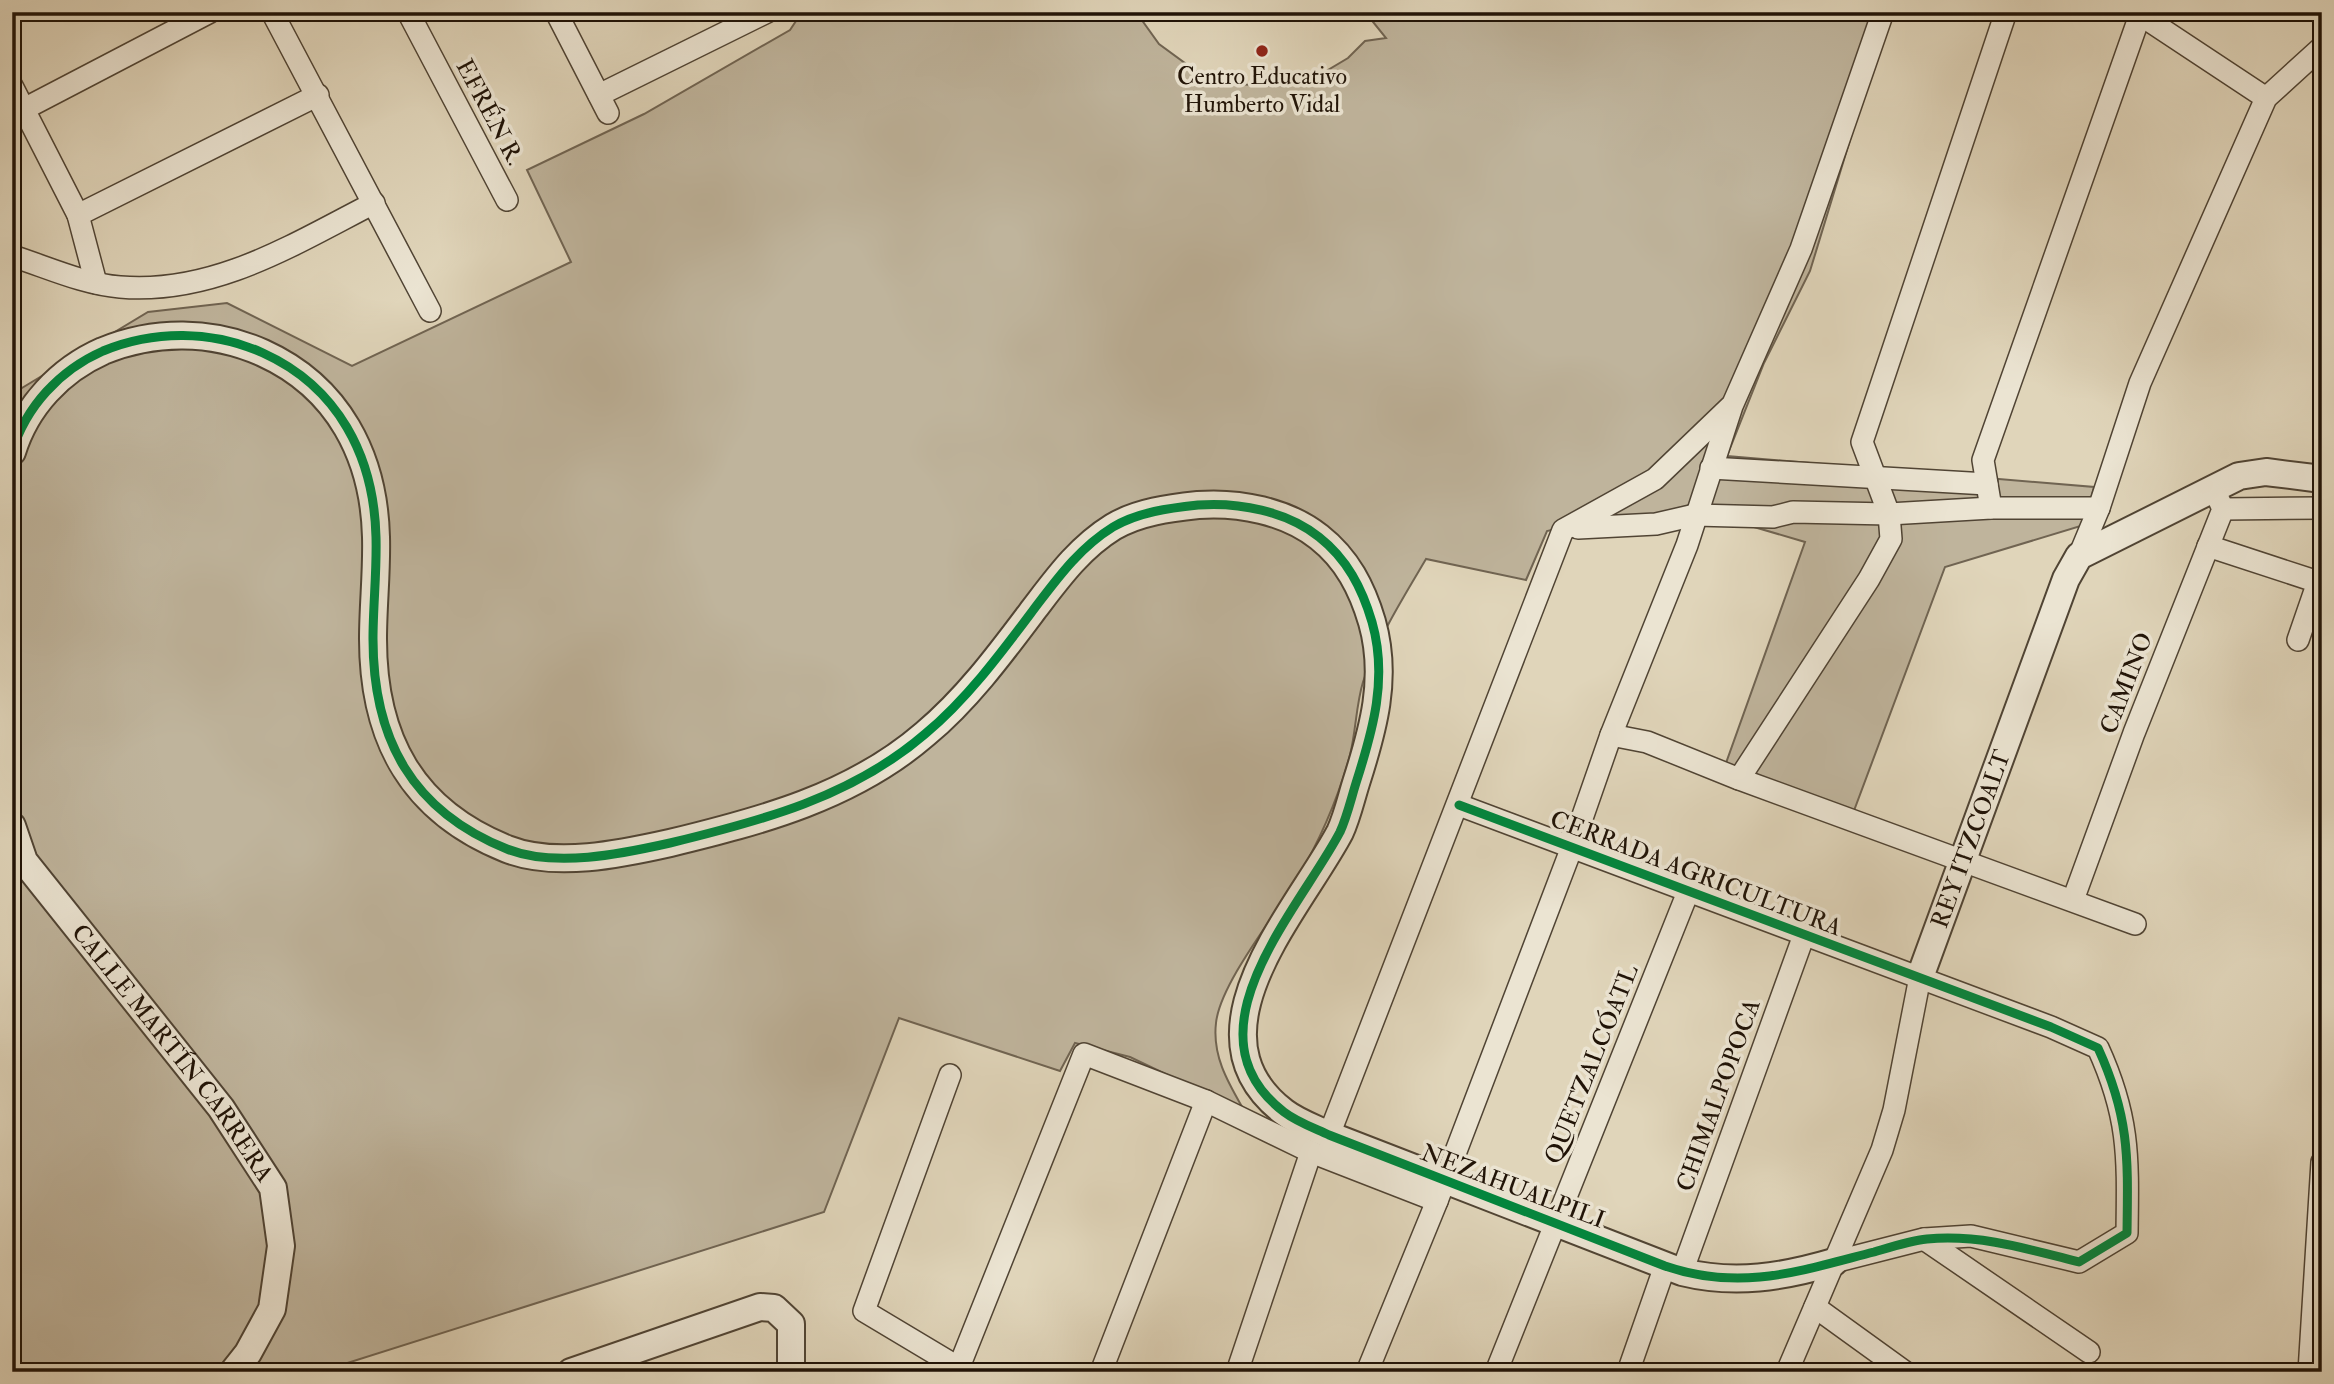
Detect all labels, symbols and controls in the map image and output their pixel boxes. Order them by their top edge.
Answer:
marker: Centro Educativo Humberto Vidal [1254,43,1270,59]
street label: EFRÉN R. [449,53,531,171]
place label: Centro Educativo Humberto Vidal [1177,61,1347,120]
street label: CAMINO [2093,628,2160,738]
street label: REY ITZCOALT [1924,746,2018,932]
street label: CERRADA AGRICULTURA [1546,804,1846,943]
street label: CALLE MARTÍN CARRERA [64,918,280,1188]
street label: QUETZALCÓATL [1536,959,1646,1168]
street label: CHIMALPOPOCA [1669,995,1768,1196]
street label: NEZAHUALPILI [1416,1137,1609,1236]

